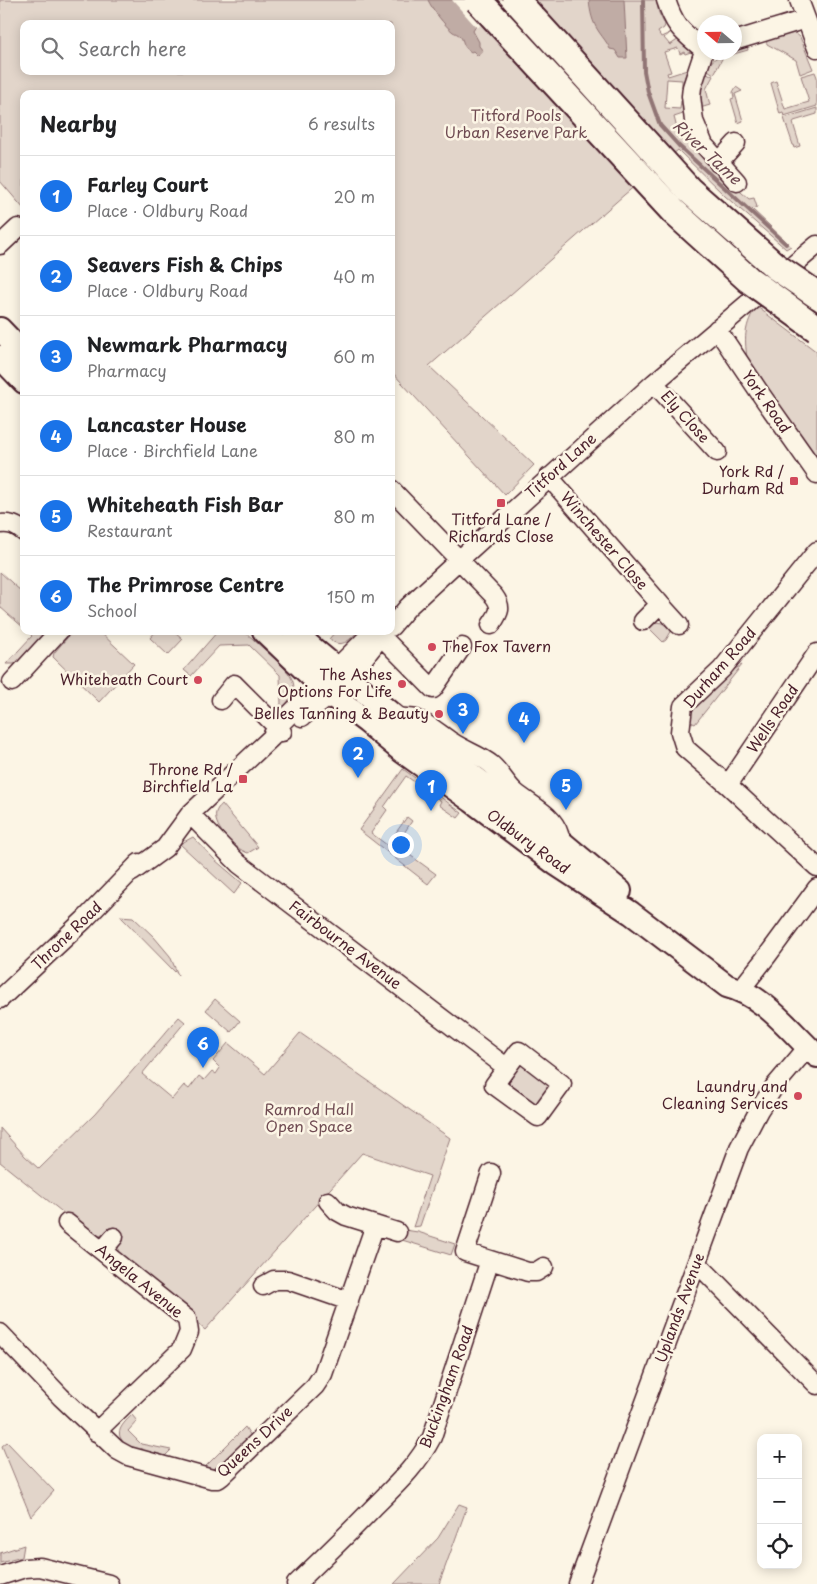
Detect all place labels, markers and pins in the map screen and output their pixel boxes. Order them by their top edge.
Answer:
place label: York Rd / Durham Rd [701,459,785,499]
marker: York Rd / Durham Rd [788,475,800,487]
marker: Titford Lane / Richards Close [495,497,507,509]
place label: Titford Lane / Richards Close [448,507,554,547]
place label: The Fox Tavern [442,634,551,657]
marker: The Fox Tavern [426,641,438,653]
place label: The Ashes Options For Life [277,662,392,702]
place label: Whiteheath Court [60,667,188,690]
marker: Whiteheath Court [192,674,204,686]
marker: The Ashes Options For Life [396,678,408,690]
pin: 3 [447,693,479,734]
place label: Belles Tanning & Beauty [253,701,429,724]
pin: 4 [508,702,540,743]
marker: Belles Tanning & Beauty [433,708,445,720]
pin: 2 [342,737,374,778]
place label: Throne Rd / Birchfield La [141,757,234,797]
pin: 5 [550,769,582,810]
pin: 1 [415,770,447,811]
marker: Throne Rd / Birchfield La [237,773,249,785]
pin: 6 [187,1027,219,1068]
place label: Laundry and Cleaning Services [662,1074,788,1114]
marker: Laundry and Cleaning Services [792,1090,804,1102]

